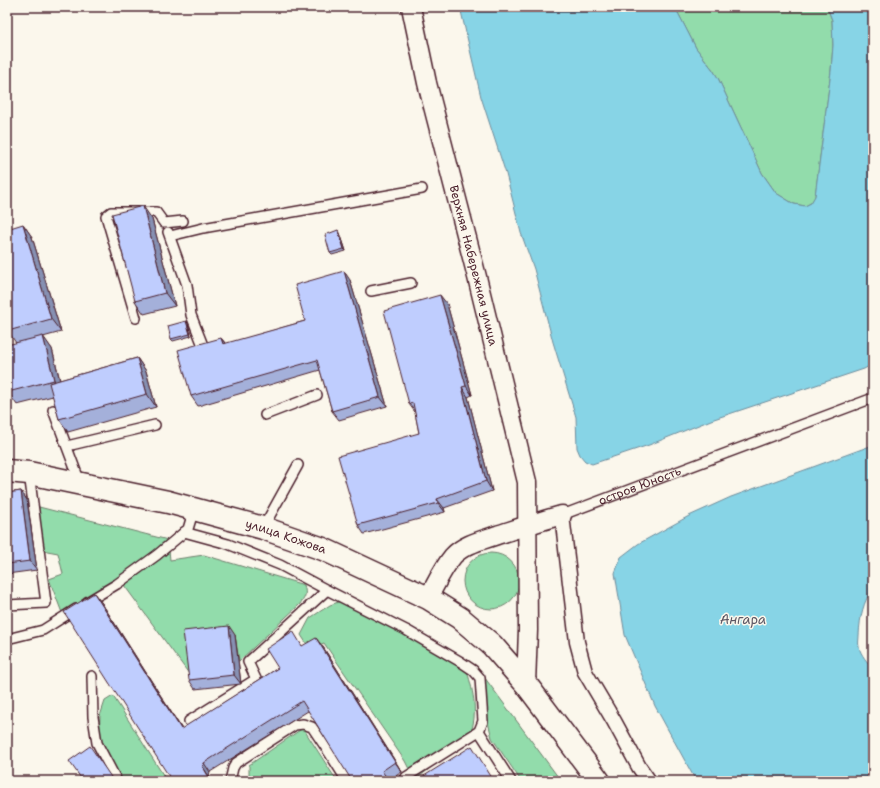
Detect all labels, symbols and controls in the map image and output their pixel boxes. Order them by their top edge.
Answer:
street label: Верхняя Набережная улица [446,183,502,348]
street label: остров Юность [596,463,683,509]
street label: улица Кожова [244,516,329,558]
water label: Ангара [720,611,766,628]

